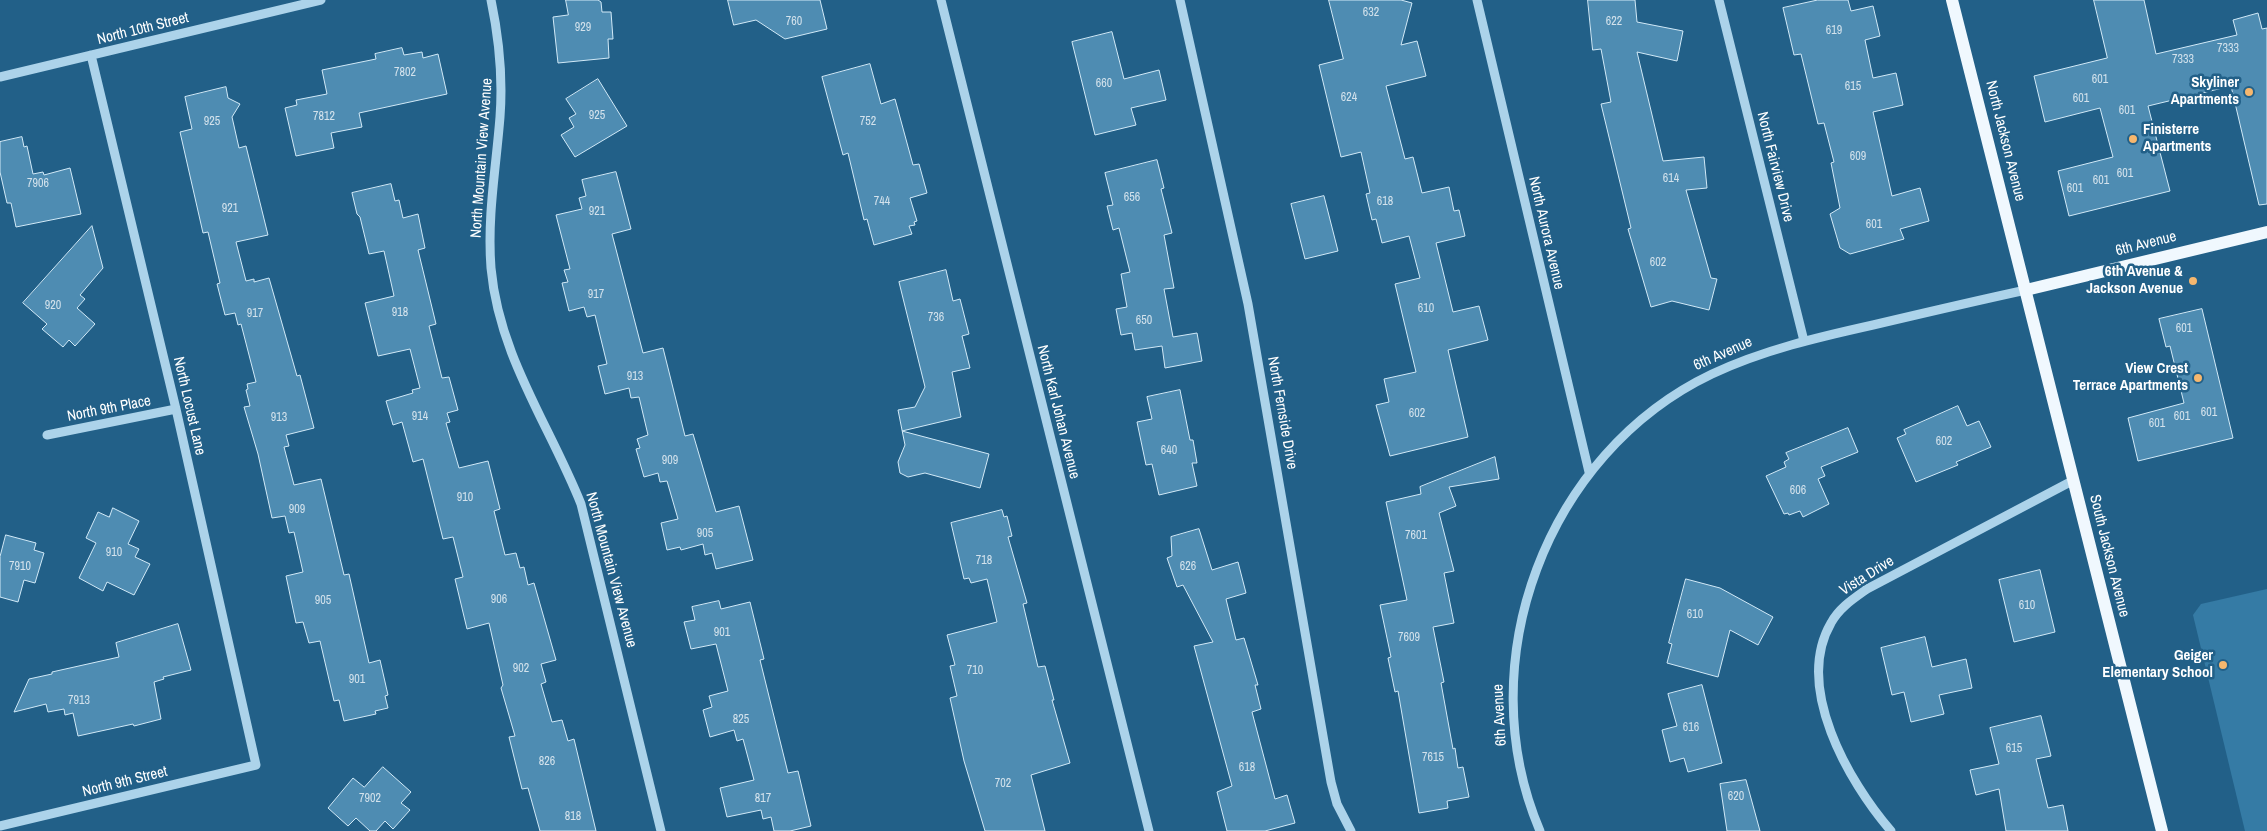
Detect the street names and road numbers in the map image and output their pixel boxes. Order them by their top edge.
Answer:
street label: North 10th Street [95,9,191,49]
street label: North Mountain View Avenue [467,77,497,239]
street label: North Jackson Avenue [1981,79,2029,203]
street label: North Fairview Drive [1753,110,1797,224]
street label: North Aurora Avenue [1524,175,1568,291]
street label: 6th Avenue [2114,228,2178,260]
street label: 6th Avenue [1691,333,1755,375]
street label: North Karl Johan Avenue [1033,343,1083,481]
street label: North Locust Lane [169,355,209,457]
street label: North Fernside Drive [1263,355,1301,471]
street label: North 9th Place [66,392,152,426]
street label: North Mountain View Avenue [582,490,640,650]
street label: South Jackson Avenue [2085,493,2133,619]
street label: Vista Drive [1837,552,1897,600]
street label: 6th Avenue [1489,684,1511,746]
street label: North 9th Street [81,763,169,801]

